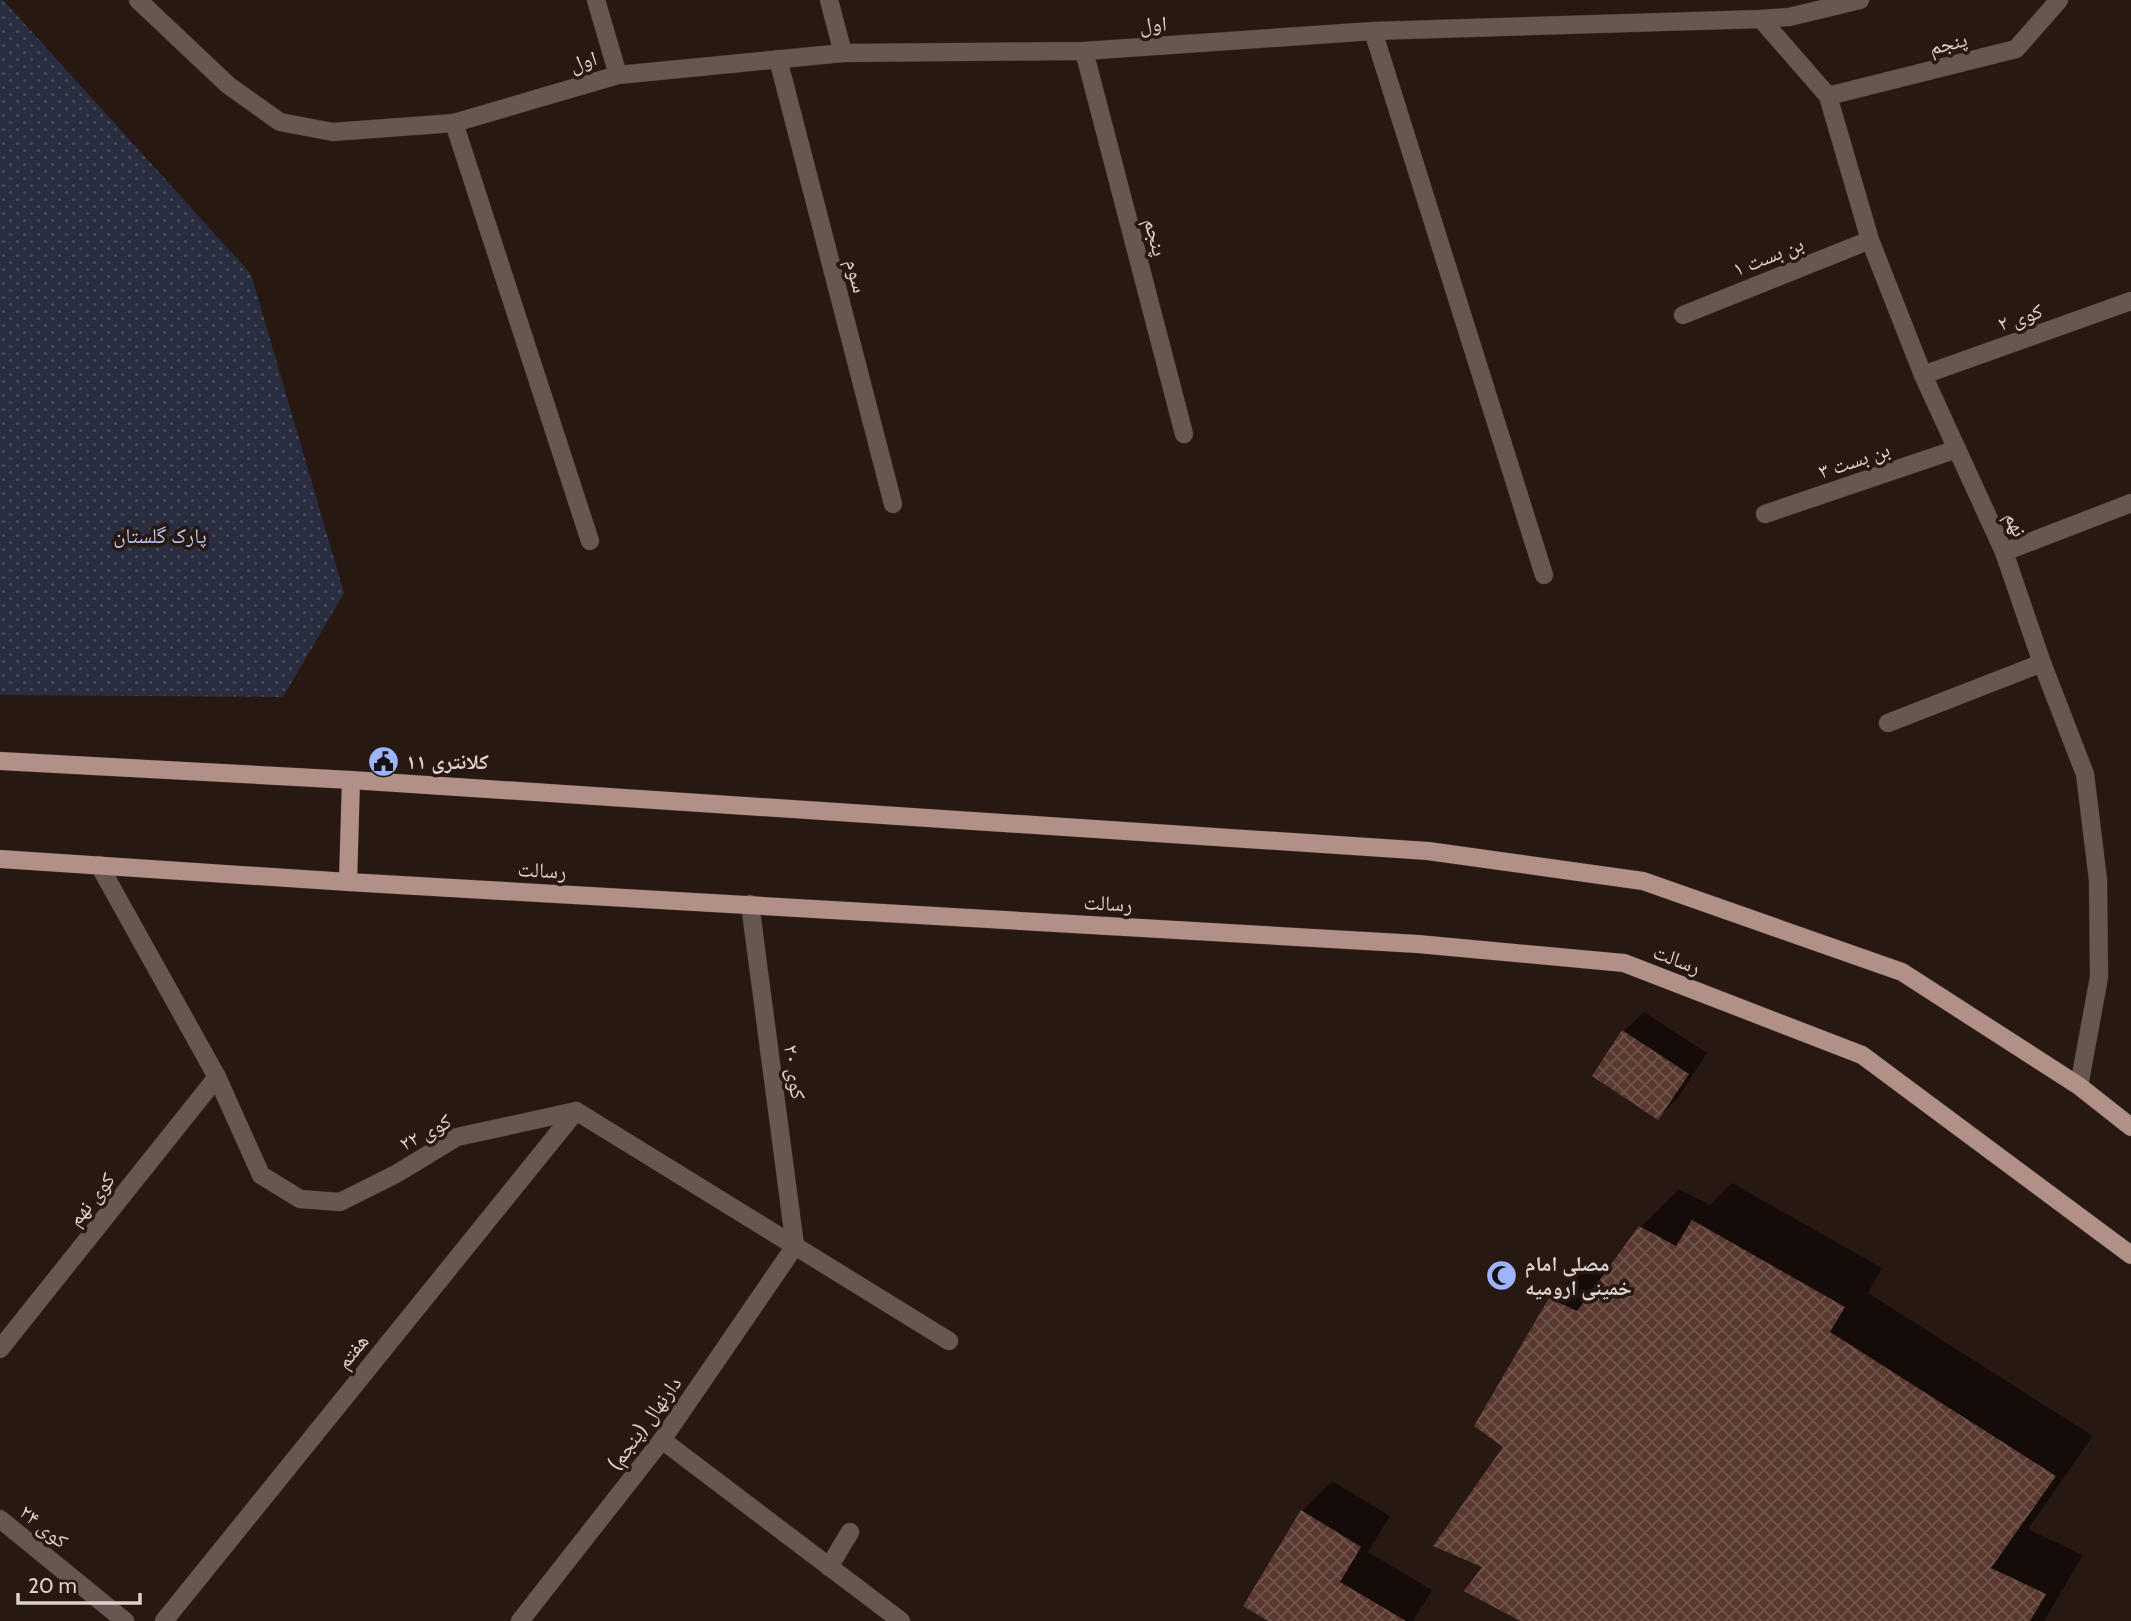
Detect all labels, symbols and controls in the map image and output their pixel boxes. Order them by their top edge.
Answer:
street label: اول [1138,11,1168,37]
street label: پنجم [1926,26,1970,62]
street label: اول [566,45,600,77]
street label: پنجم [1137,215,1173,259]
street label: بن بست ۱ [1729,231,1807,282]
street label: سوم [839,257,873,296]
street label: کوی ۲ [1994,298,2046,336]
street label: بن بست ۳ [1815,436,1893,485]
street label: نهم [1998,507,2033,541]
park label: پارک گلستان [113,523,207,548]
public building icon: کلانتری ۱۱ [366,744,400,778]
place label: کلانتری ۱۱ [406,749,489,774]
street label: رسالت [517,856,567,884]
street label: رسالت [1083,889,1133,917]
street label: رسالت [1650,939,1704,979]
street label: کوی ۲۰ [779,1043,811,1101]
street label: کوی ۲۲ [395,1108,455,1156]
street label: کوی نهم [62,1167,122,1232]
place label: مصلی امام خمینی ارومیه [1525,1251,1632,1301]
mosque icon: مصلی امام خمینی ارومیه [1485,1258,1519,1292]
street label: هفتم [331,1329,375,1375]
street label: دارنهال (پنجم) [602,1371,688,1476]
street label: کوی ۲۴ [15,1499,73,1553]
scale bar [18,1562,140,1606]
text: 20 m [28,1573,77,1598]

